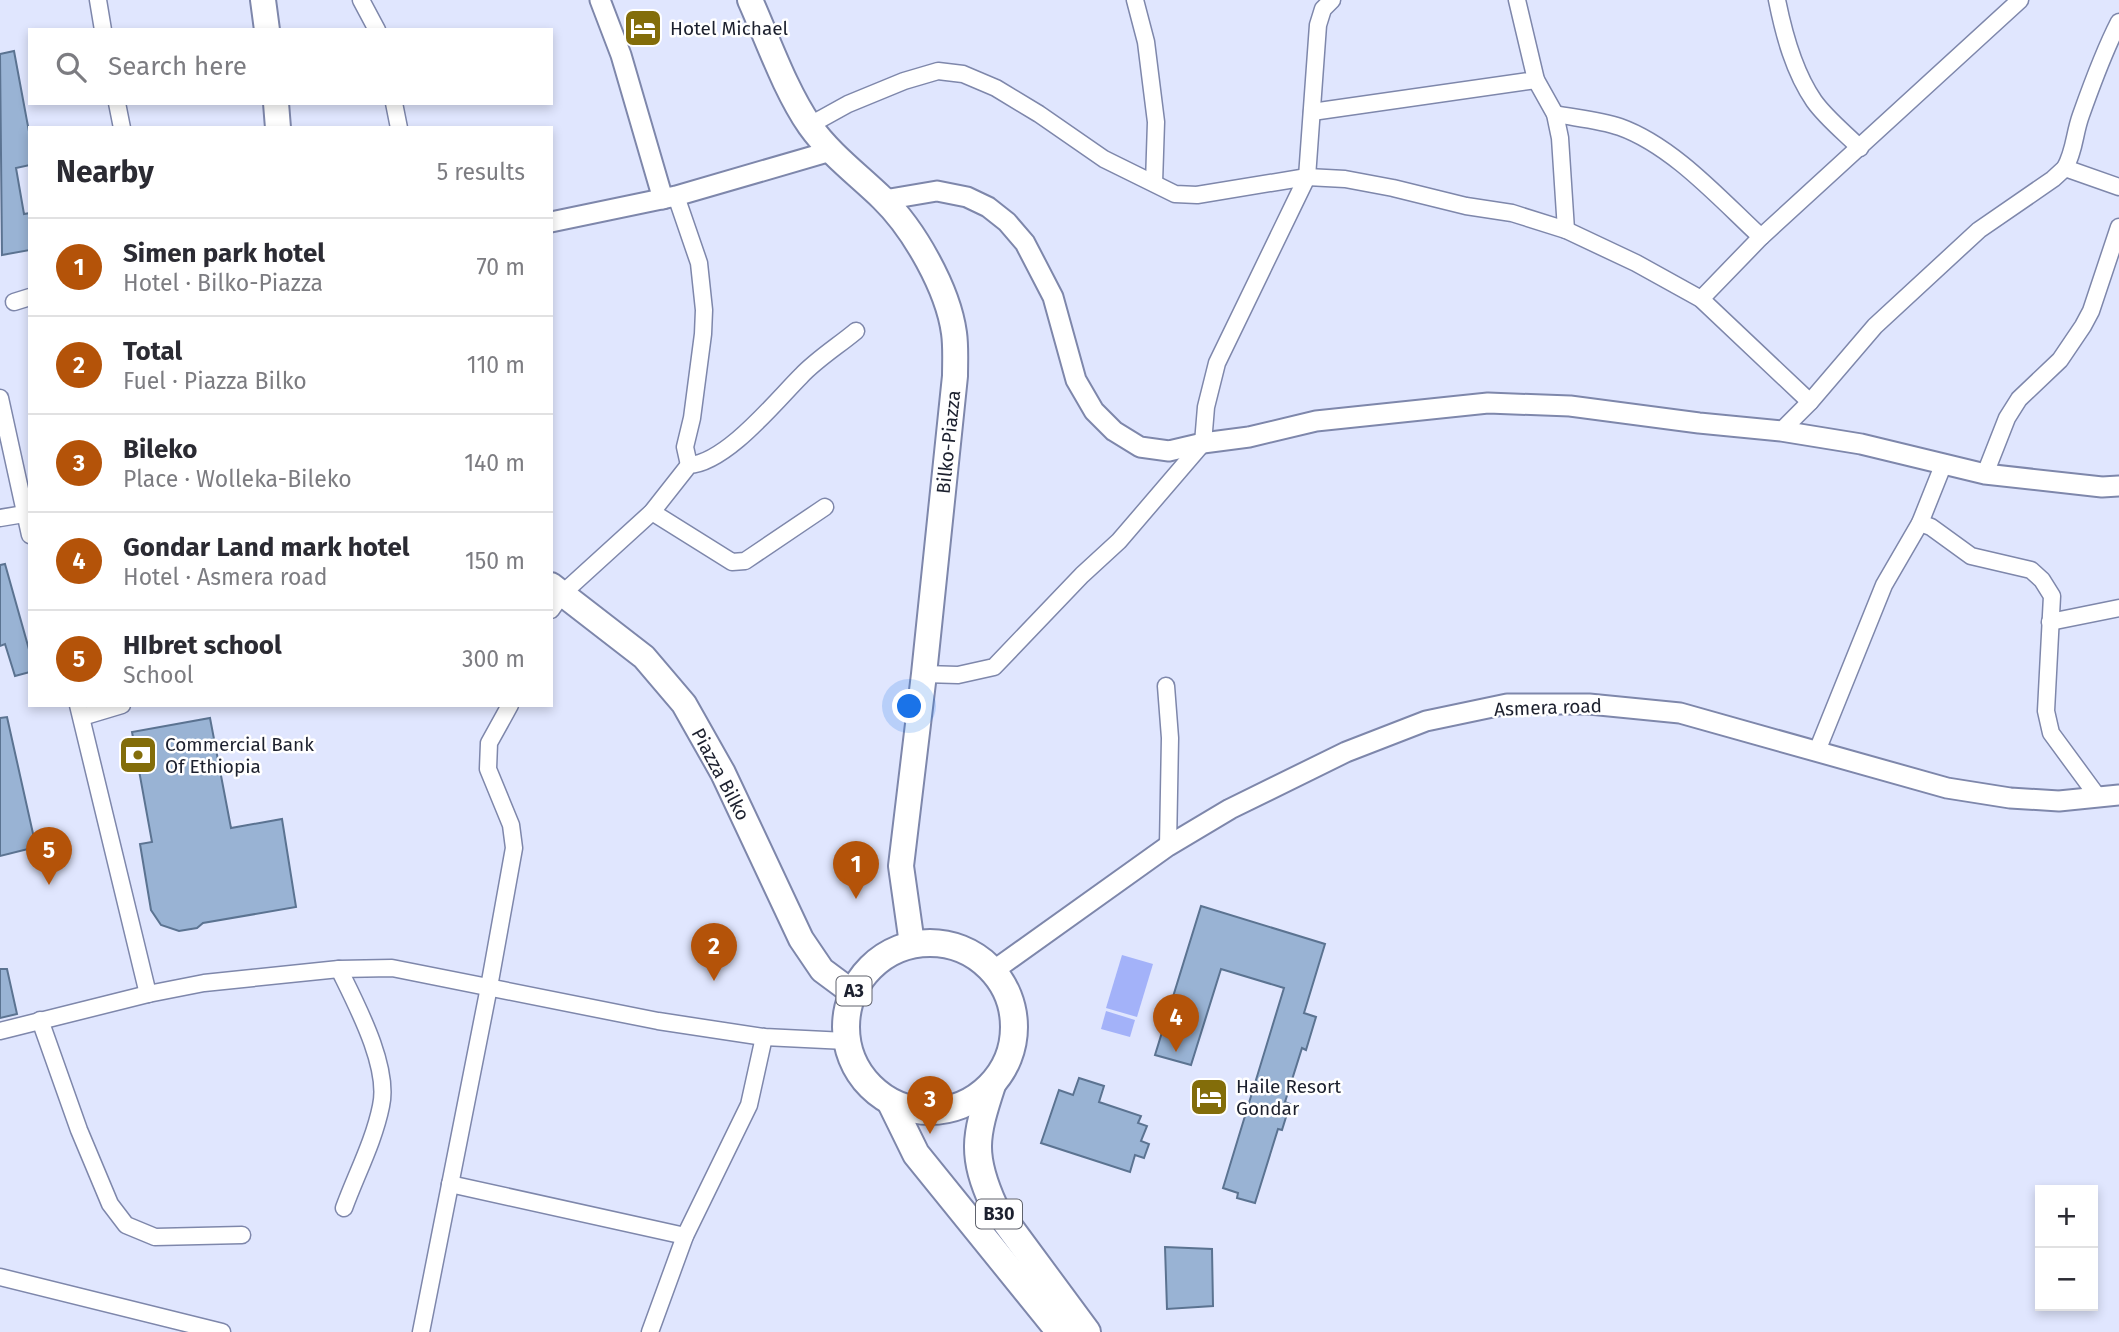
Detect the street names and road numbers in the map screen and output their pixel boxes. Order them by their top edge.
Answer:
street label: Bilko-Piazza [932,389,965,495]
street label: Asmera road [1494,694,1602,721]
street label: Piazza Bilko [687,724,755,824]
road number: A3 [836,976,872,1006]
road number: B30 [976,1199,1022,1228]

